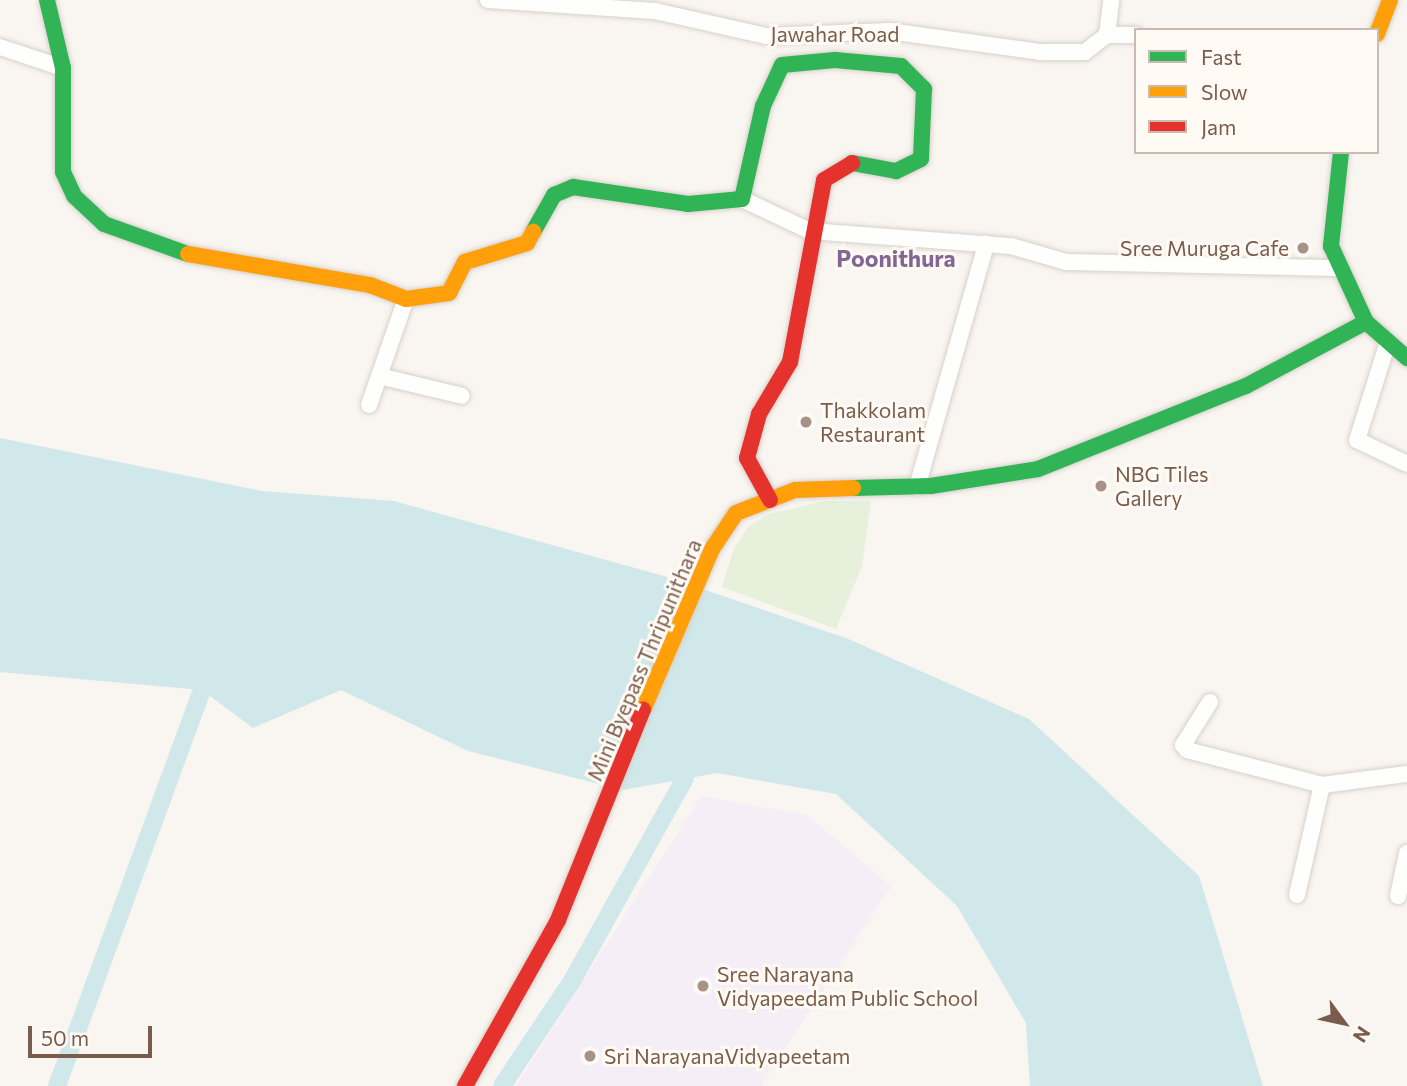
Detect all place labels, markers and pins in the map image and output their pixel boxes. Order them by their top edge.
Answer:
place label: Sree Muruga Cafe [1120,235,1289,261]
marker: Sree Muruga Cafe [1295,240,1311,256]
place label: Thakkolam Restaurant [820,397,926,447]
marker: Thakkolam Restaurant [798,414,814,430]
place label: NBG Tiles Gallery [1115,461,1209,511]
marker: NBG Tiles Gallery [1093,478,1109,494]
place label: Sree Narayana Vidyapeedam Public School [717,961,978,1011]
marker: Sree Narayana Vidyapeedam Public School [695,978,711,994]
place label: Sri NarayanaVidyapeetam [604,1043,850,1069]
marker: Sri NarayanaVidyapeetam [582,1048,598,1064]

